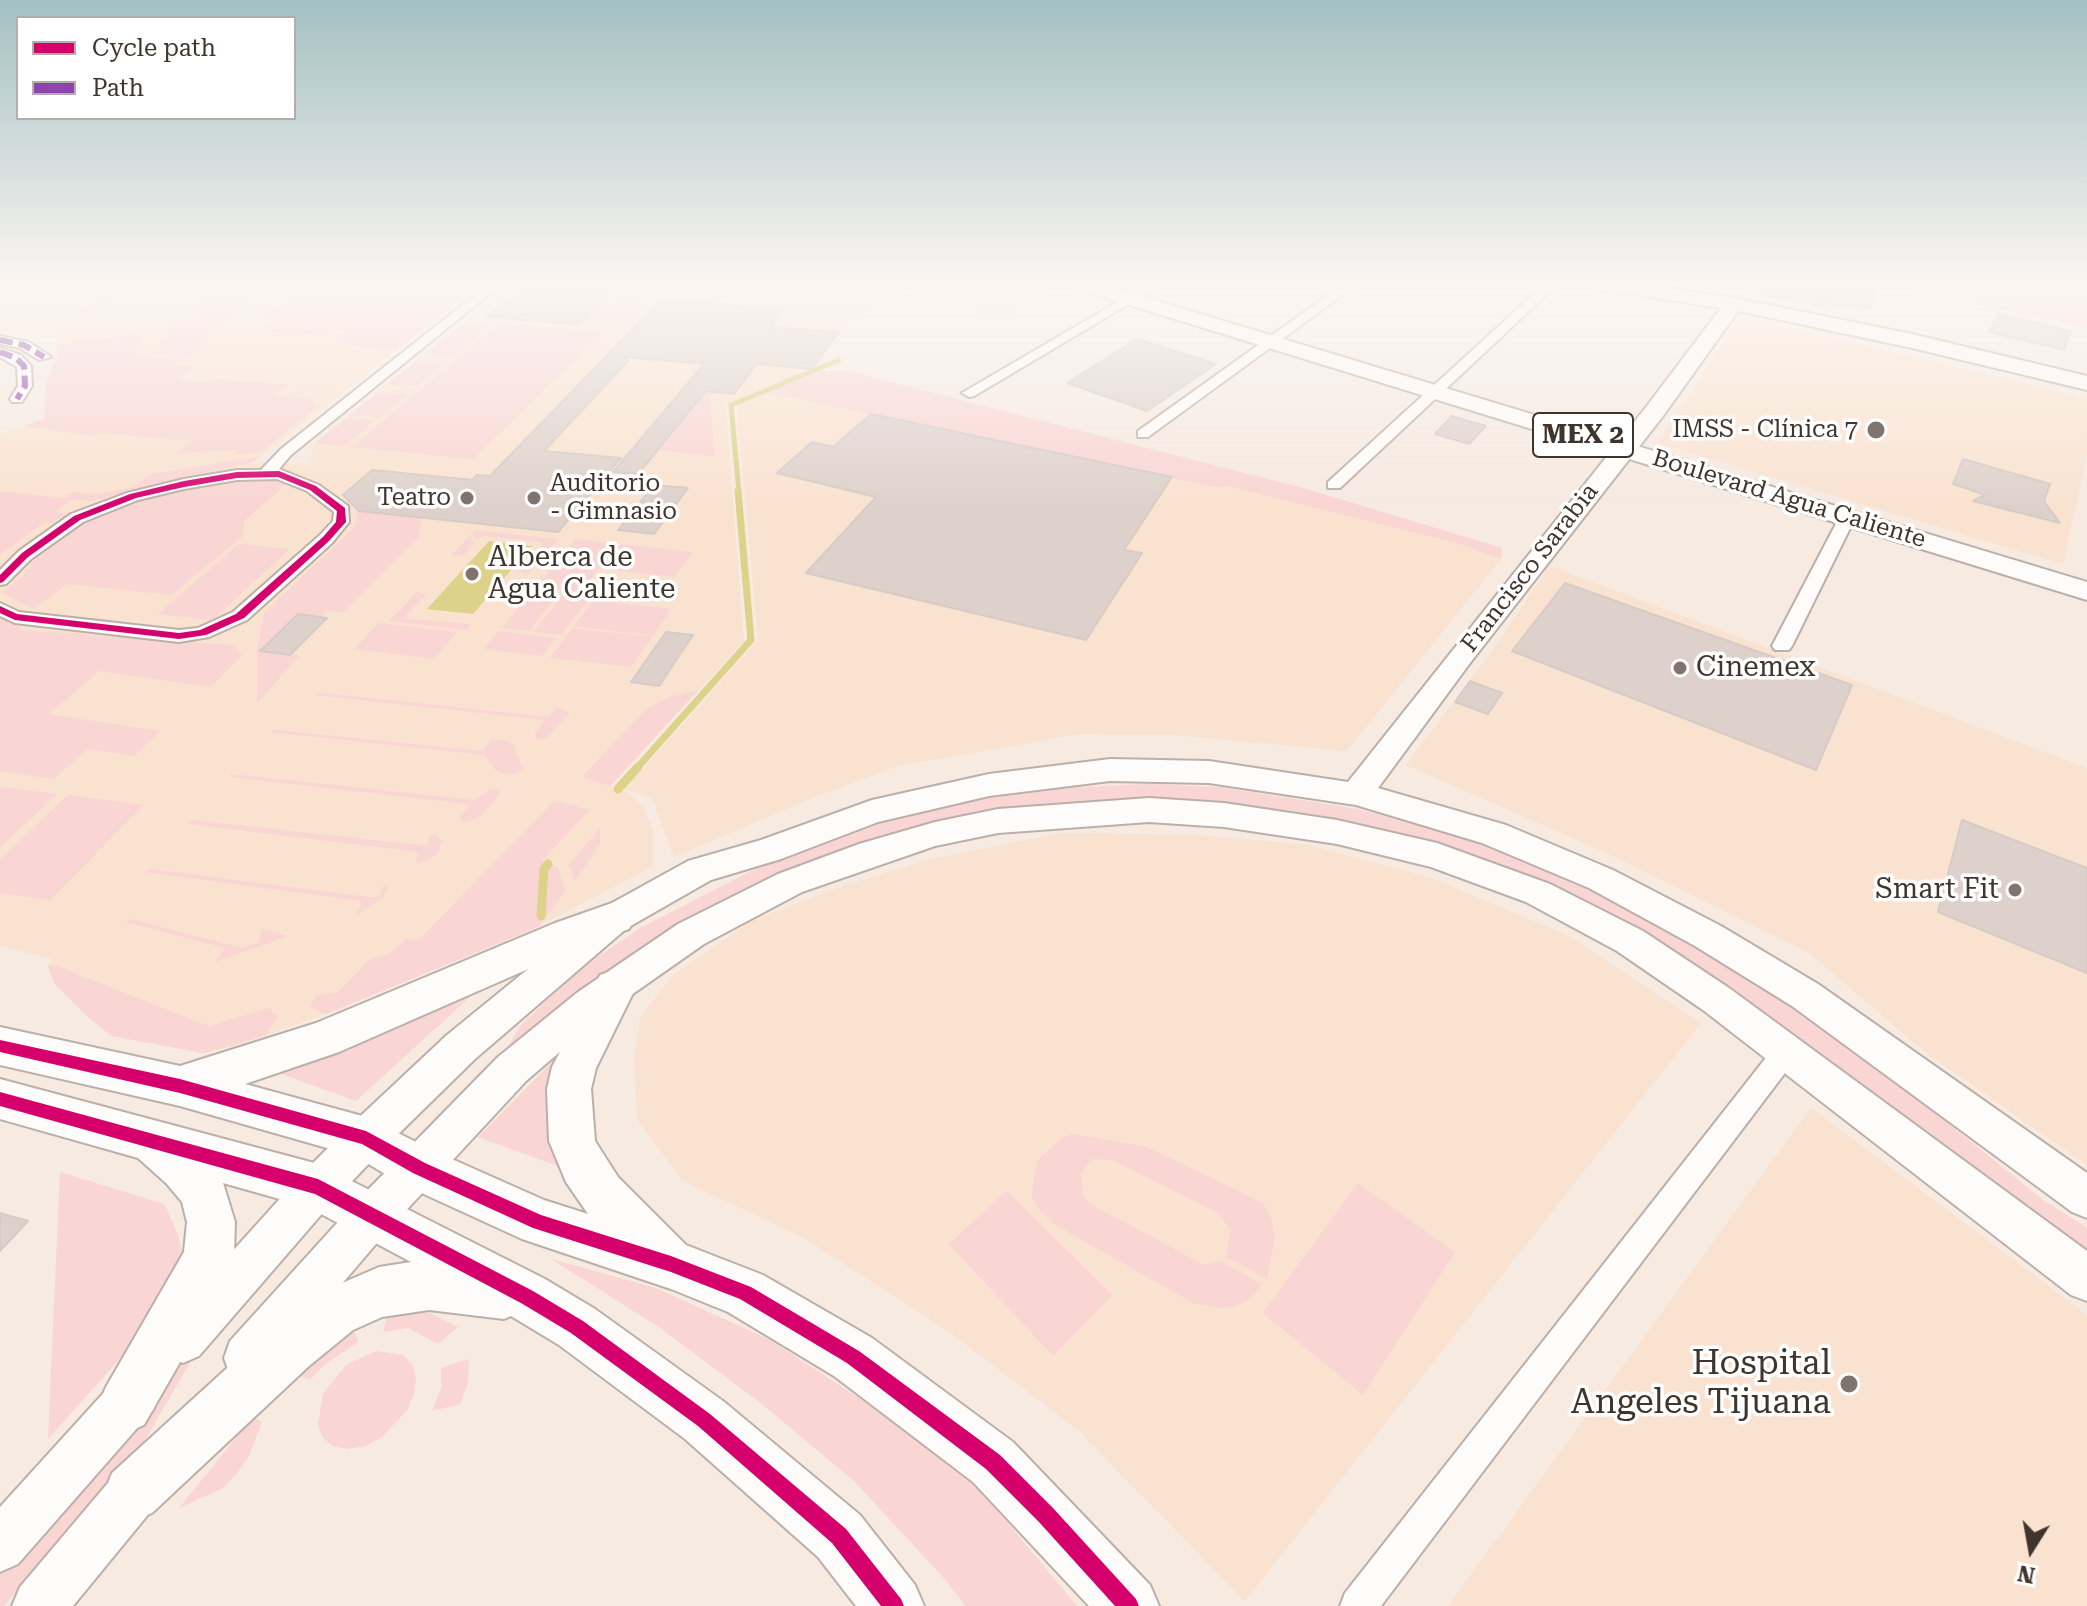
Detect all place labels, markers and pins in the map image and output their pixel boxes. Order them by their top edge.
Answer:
place label: IMSS - Clínica 7 [1673,416,1858,444]
marker: IMSS - Clínica 7 [1865,419,1887,441]
place label: Auditorio - Gimnasio [550,470,677,526]
place label: Teatro [377,484,451,512]
marker: Teatro [458,489,476,507]
marker: Auditorio - Gimnasio [525,489,543,507]
place label: Alberca de Agua Caliente [488,541,675,607]
marker: Alberca de Agua Caliente [463,565,481,583]
place label: Cinemex [1696,651,1815,685]
marker: Cinemex [1671,659,1689,677]
place label: Smart Fit [1875,873,1999,907]
marker: Smart Fit [2006,881,2024,899]
place label: Hospital Angeles Tijuana [1571,1344,1831,1424]
marker: Hospital Angeles Tijuana [1838,1373,1860,1395]

